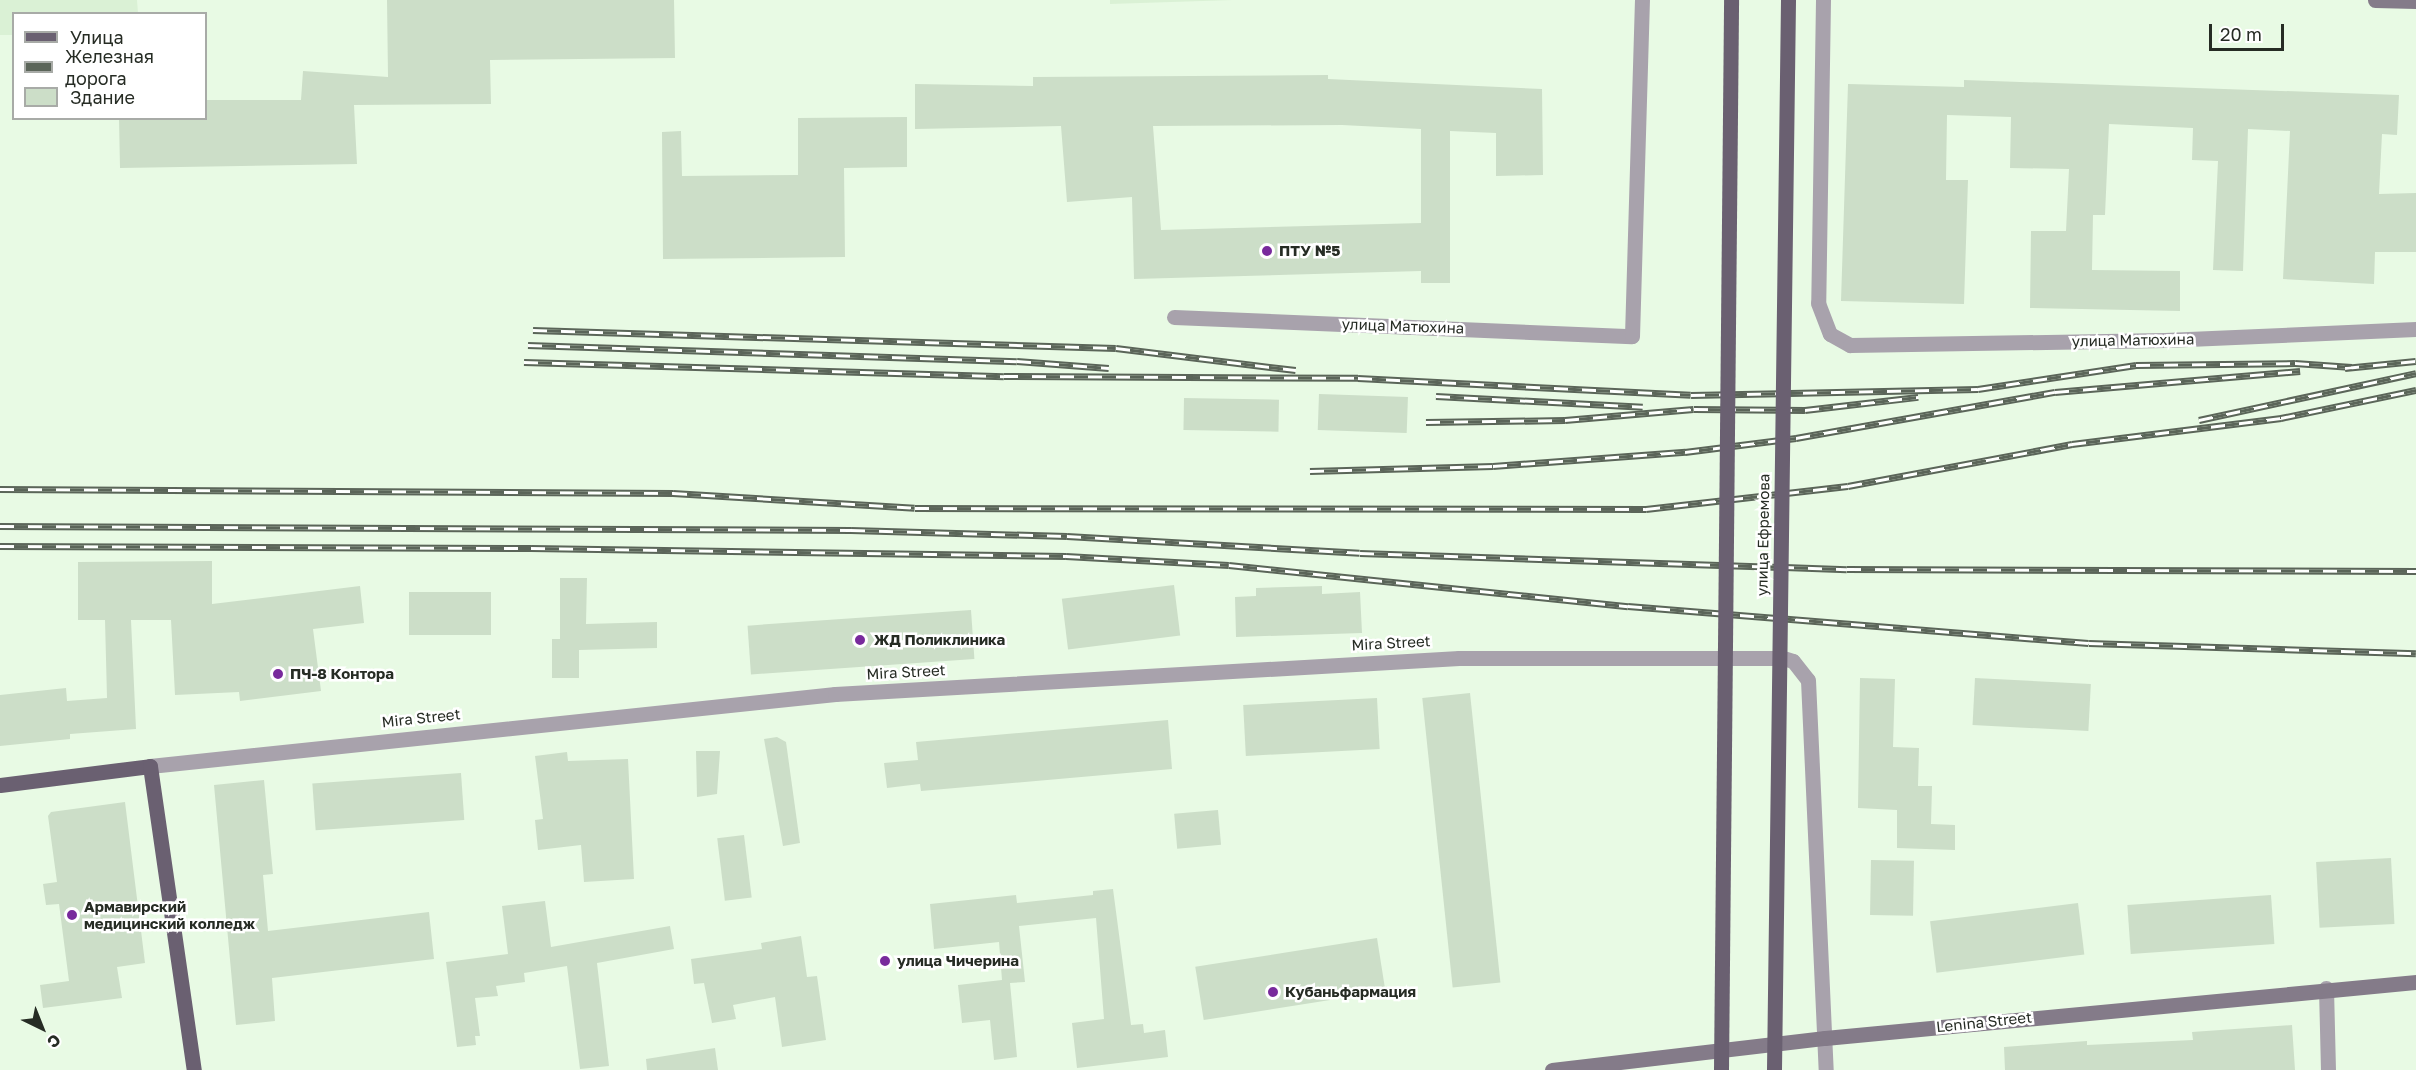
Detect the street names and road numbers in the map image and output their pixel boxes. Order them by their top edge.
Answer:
street label: улица Матюхина [1341,315,1465,337]
street label: улица Матюхина [2072,330,2194,350]
street label: улица Ефремова [1753,474,1773,596]
street label: Mira Street [1351,632,1431,654]
street label: Mira Street [866,661,946,683]
street label: Mira Street [381,705,461,731]
street label: Lenina Street [1935,1008,2033,1036]

